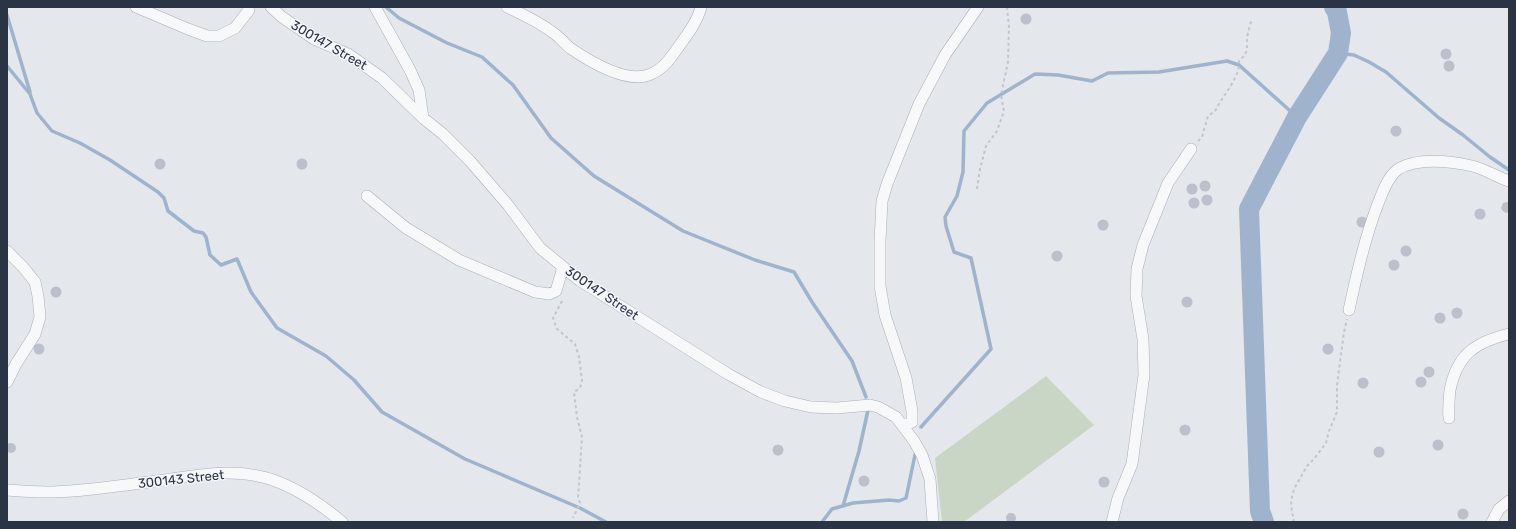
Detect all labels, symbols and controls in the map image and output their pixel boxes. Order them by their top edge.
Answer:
street label: 300147 Street [288,17,370,73]
street label: 300147 Street [563,263,641,323]
street label: 300143 Street [137,467,225,491]

